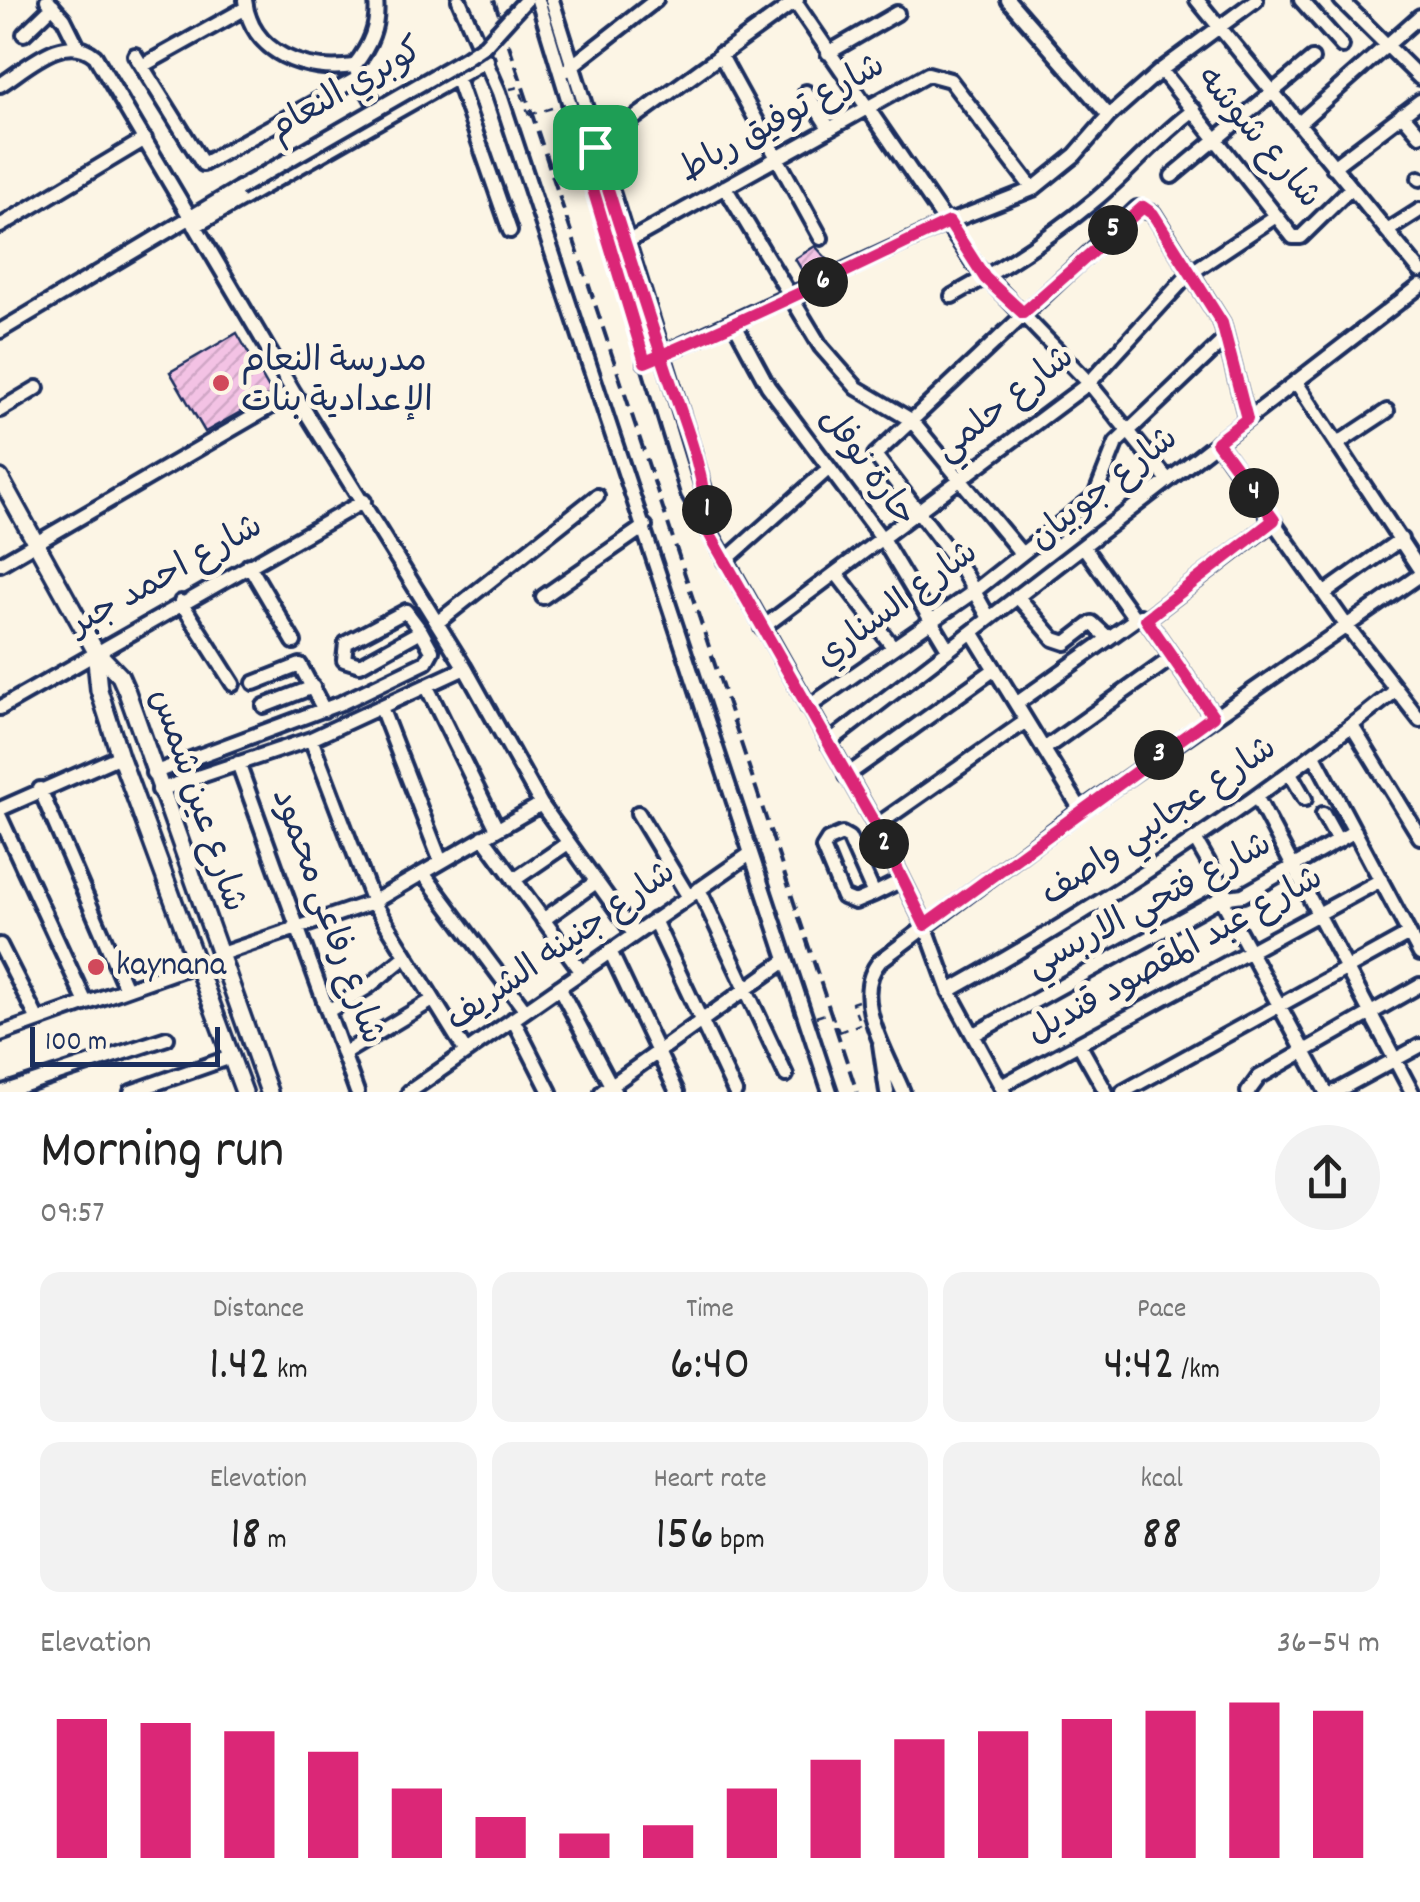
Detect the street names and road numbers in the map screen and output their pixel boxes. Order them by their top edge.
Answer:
street label: كوبري النعام [261,27,433,155]
street label: شارع توفيق رباط [671,43,895,197]
street label: شارع شوشه [1182,57,1332,221]
street label: شارع حلمي [926,335,1087,476]
street label: حارة نوفل [805,397,927,539]
street label: شارع جوبيان [1020,416,1190,564]
street label: شارع احمد جبر [59,503,273,652]
street label: شارع السناري [806,530,990,682]
street label: شارع عين شمس [134,682,258,920]
street label: شارع عجايبي واصف [1032,725,1289,921]
street label: شارع رفاعى محمود [256,782,396,1052]
street label: شارع فتحي الاربسي [1018,821,1282,994]
street label: شارع جنينه الشريف [437,850,687,1046]
street label: شارع عبد المقصود قنديل [1019,855,1333,1059]

